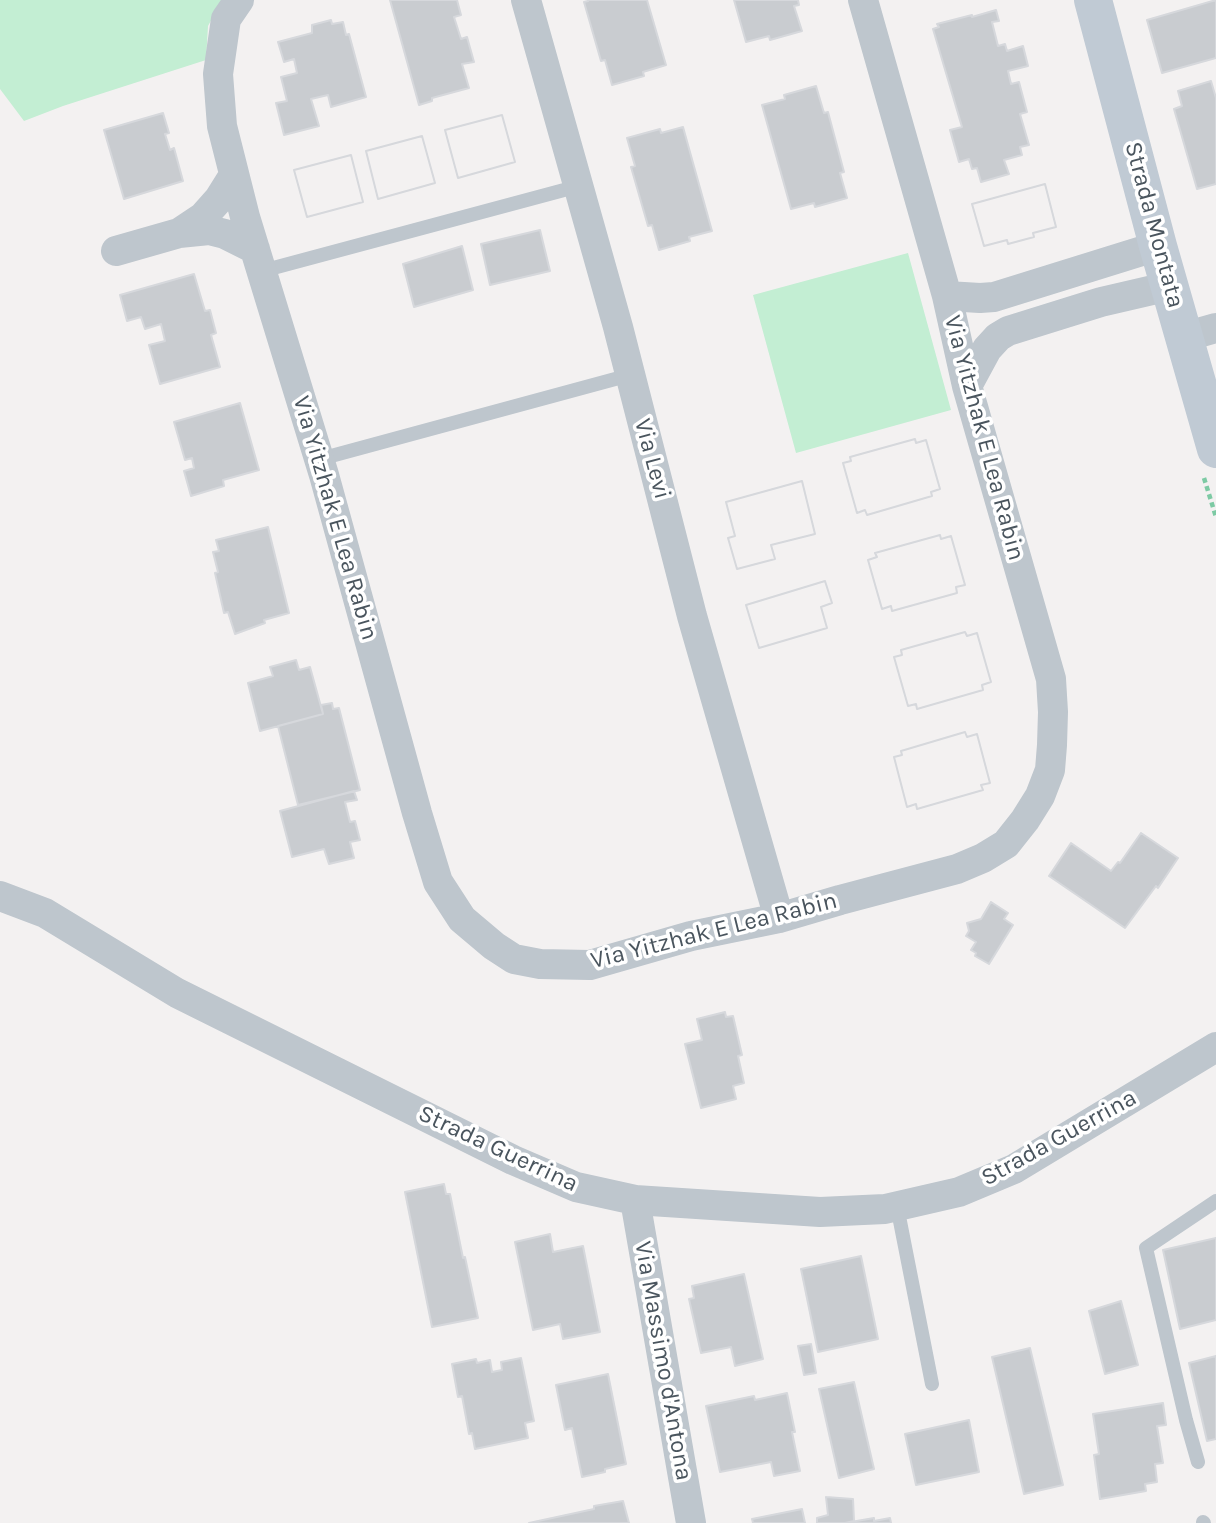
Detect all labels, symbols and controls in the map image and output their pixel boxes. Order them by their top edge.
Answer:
street label: Strada Montata [1118,139,1190,311]
street label: Via Yitzhak E Lea Rabin [937,312,1031,564]
street label: Via Yitzhak E Lea Rabin [286,393,384,643]
street label: Via Levi [627,416,677,502]
street label: Via Yitzhak E Lea Rabin [588,886,840,976]
street label: Strada Guerrina [976,1083,1142,1193]
street label: Strada Guerrina [413,1099,583,1199]
street label: Via Massimo d'Antona [628,1239,698,1483]

